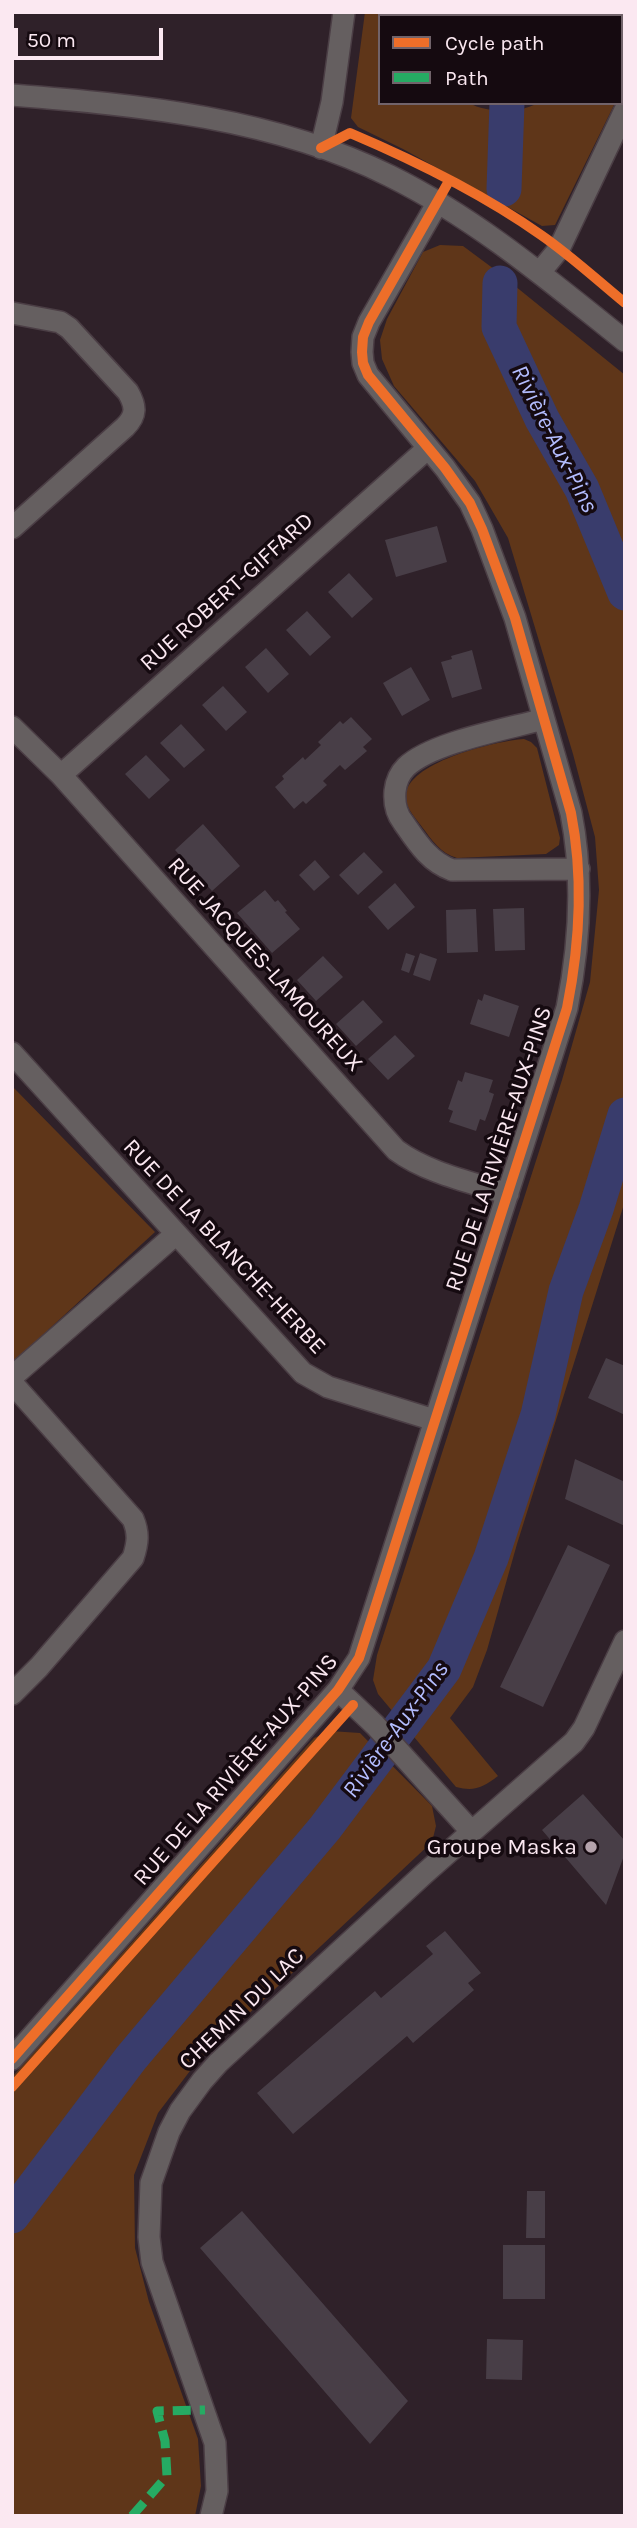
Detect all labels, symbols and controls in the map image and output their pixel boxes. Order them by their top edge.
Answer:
scale bar [18,14,166,58]
legend [378,14,623,105]
text: 50 m [27,28,76,52]
text: Cycle path [445,31,545,55]
text: Path [445,66,489,90]
water label: Rivière-Aux-Pins [504,360,604,518]
street label: RUE ROBERT-GIFFARD [135,507,319,677]
street label: RUE JACQUES-LAMOUREUX [161,852,369,1078]
street label: RUE DE LA RIVIÈRE-AUX-PINS [440,1003,558,1295]
street label: RUE DE LA BLANCHE-HERBE [117,1134,331,1360]
street label: RUE DE LA RIVIÈRE-AUX-PINS [128,1648,344,1892]
water label: Rivière-Aux-Pins [337,1656,455,1804]
place label: Groupe Maska [427,1833,577,1861]
marker: Groupe Maska [583,1839,599,1855]
street label: CHEMIN DU LAC [174,1942,310,2076]

